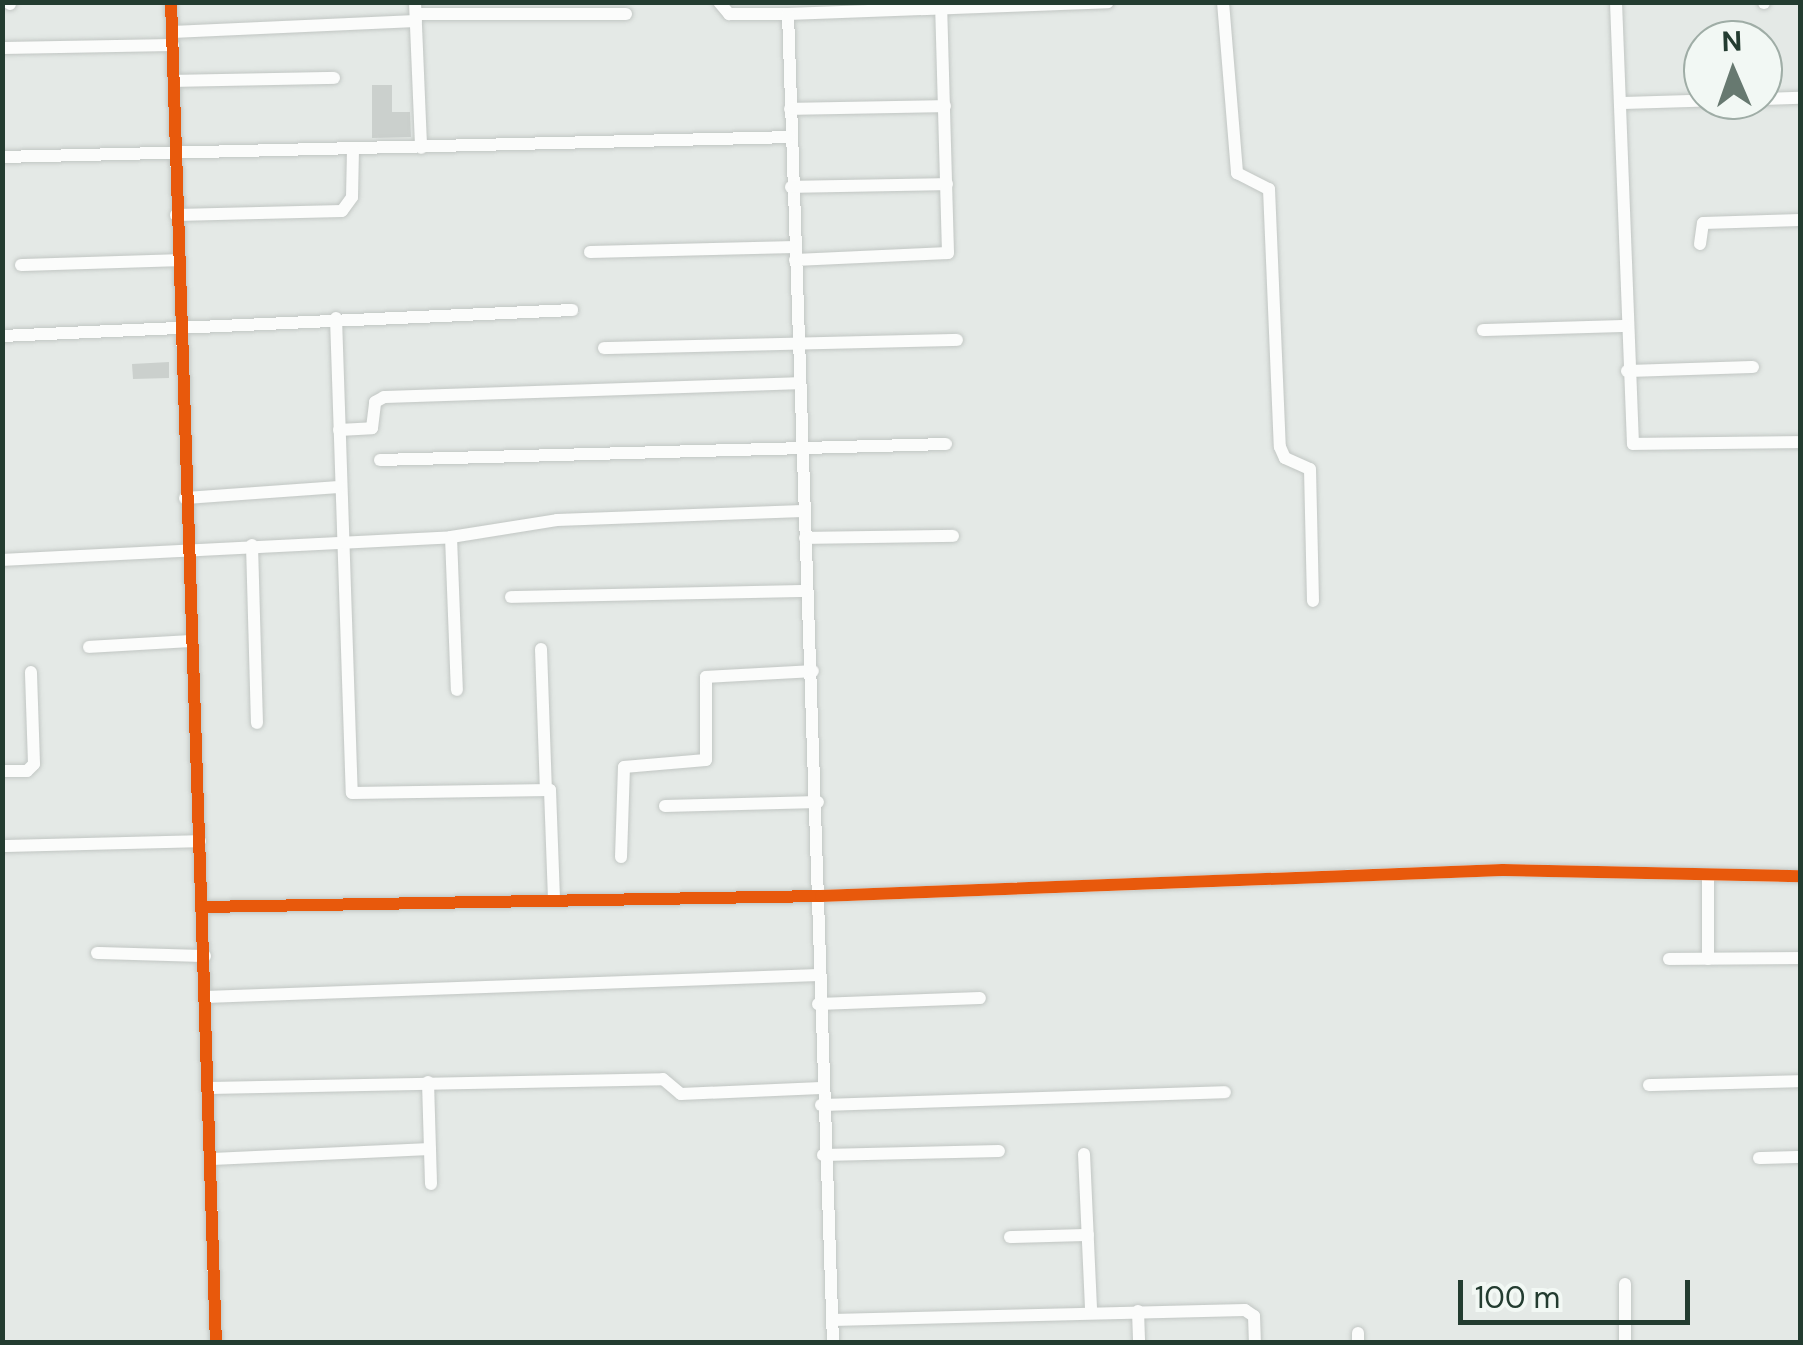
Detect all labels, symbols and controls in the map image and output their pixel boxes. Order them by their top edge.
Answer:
north arrow [1683,20,1783,120]
text: N [1721,23,1743,60]
scale bar [1463,1260,1696,1322]
text: 100 m [1475,1278,1560,1317]

